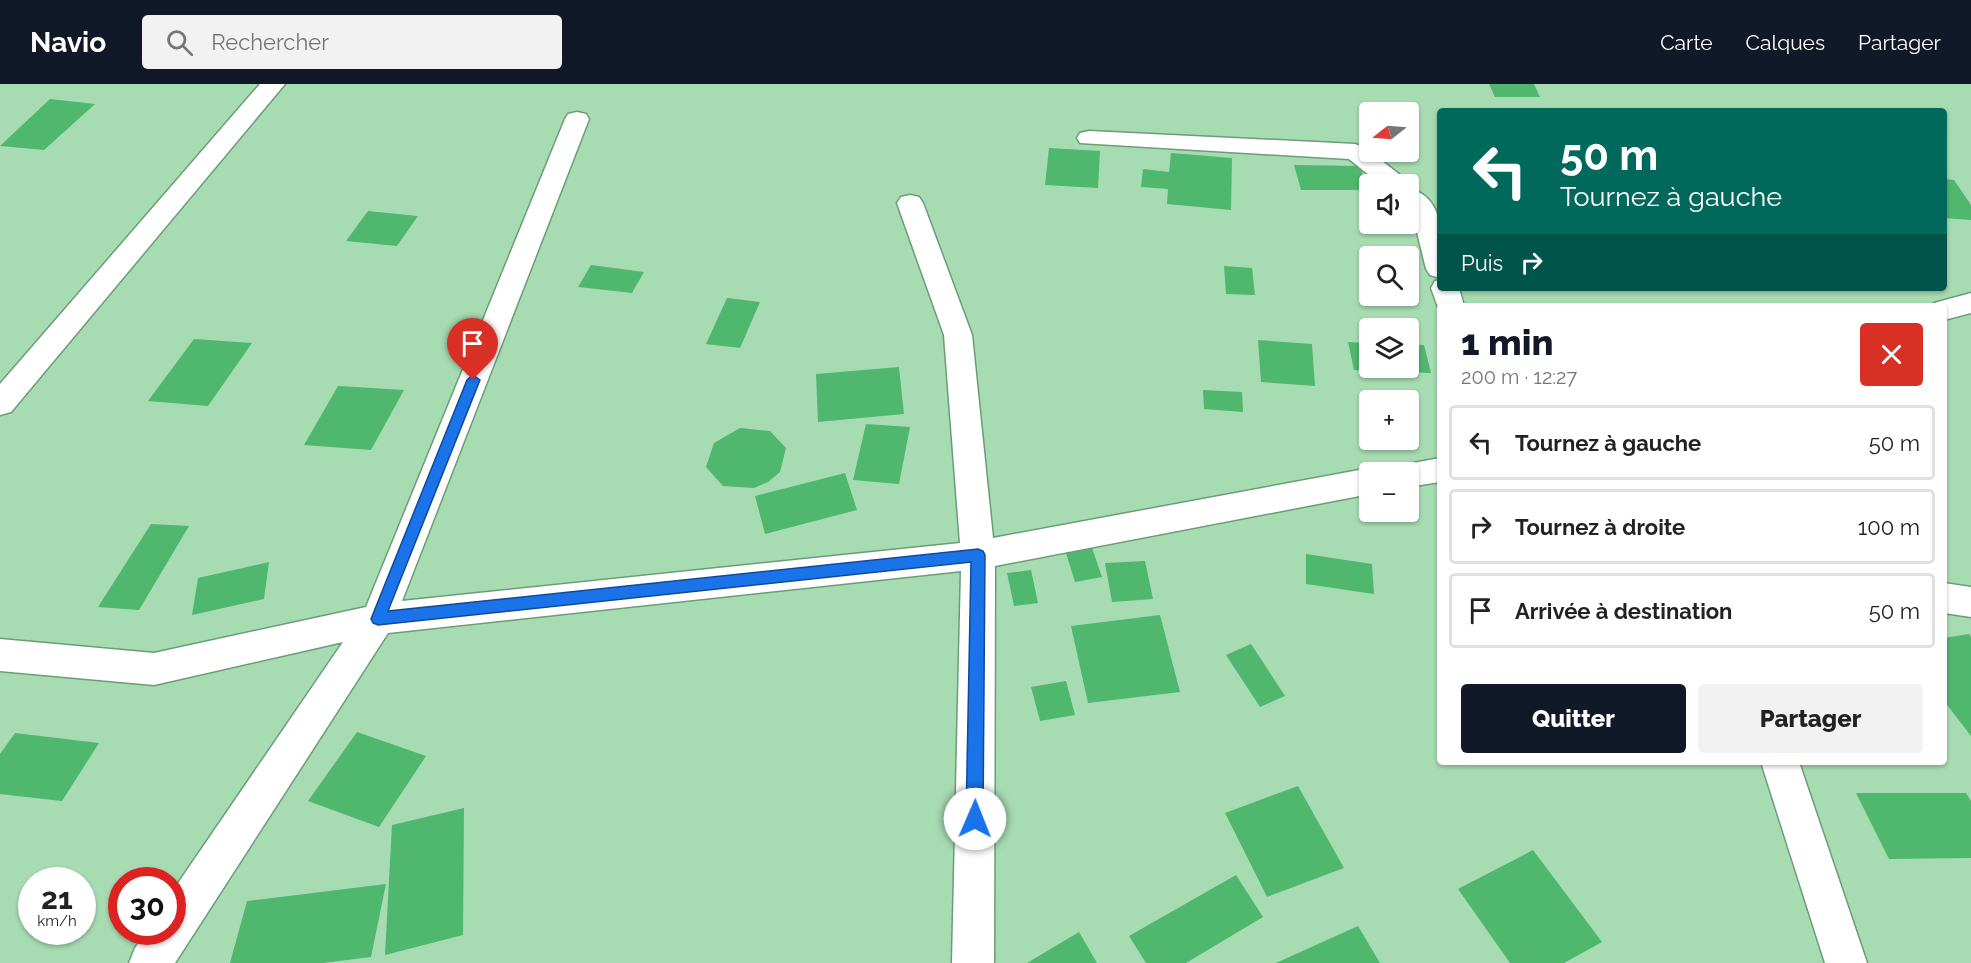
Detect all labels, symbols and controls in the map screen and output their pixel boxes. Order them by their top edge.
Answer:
search box [142,15,562,69]
text: Navio [30,26,106,59]
icon: search [163,26,196,59]
text: Rechercher [211,29,329,55]
text: Carte [1660,30,1713,55]
text: Calques [1746,30,1825,55]
text: Partager [1858,30,1941,55]
north arrow [1359,102,1419,162]
map controls [1359,102,1419,522]
text: 50 m [1560,131,1658,180]
icon: left [1461,132,1539,210]
button: sound [1359,174,1419,234]
text: Tournez à gauche [1560,181,1782,212]
button: search [1359,246,1419,306]
icon: right [1515,246,1548,279]
text: Puis [1461,250,1503,276]
pin [447,318,498,380]
button: layers [1359,318,1419,378]
text: 1 min [1461,321,1553,363]
button: close [1860,323,1923,386]
icon: arrive [456,327,489,360]
text: 200 m · 12:27 [1461,365,1577,389]
button: + [1359,390,1419,450]
icon: left [1464,426,1497,459]
text: Tournez à gauche [1515,430,1701,456]
text: 50 m [1869,430,1920,456]
button: − [1359,462,1419,522]
icon: right [1464,510,1497,543]
text: Tournez à droite [1515,514,1685,540]
text: 100 m [1858,514,1920,540]
icon: arrive [1464,594,1497,627]
text: Arrivée à destination [1515,598,1732,624]
text: 50 m [1869,598,1920,624]
button: Quitter [1461,684,1686,753]
button: Partager [1698,684,1923,753]
position arrow [943,787,1007,851]
speed limit sign: 30 [108,867,186,945]
text: 21 [41,881,73,916]
text: km/h [37,912,77,930]

